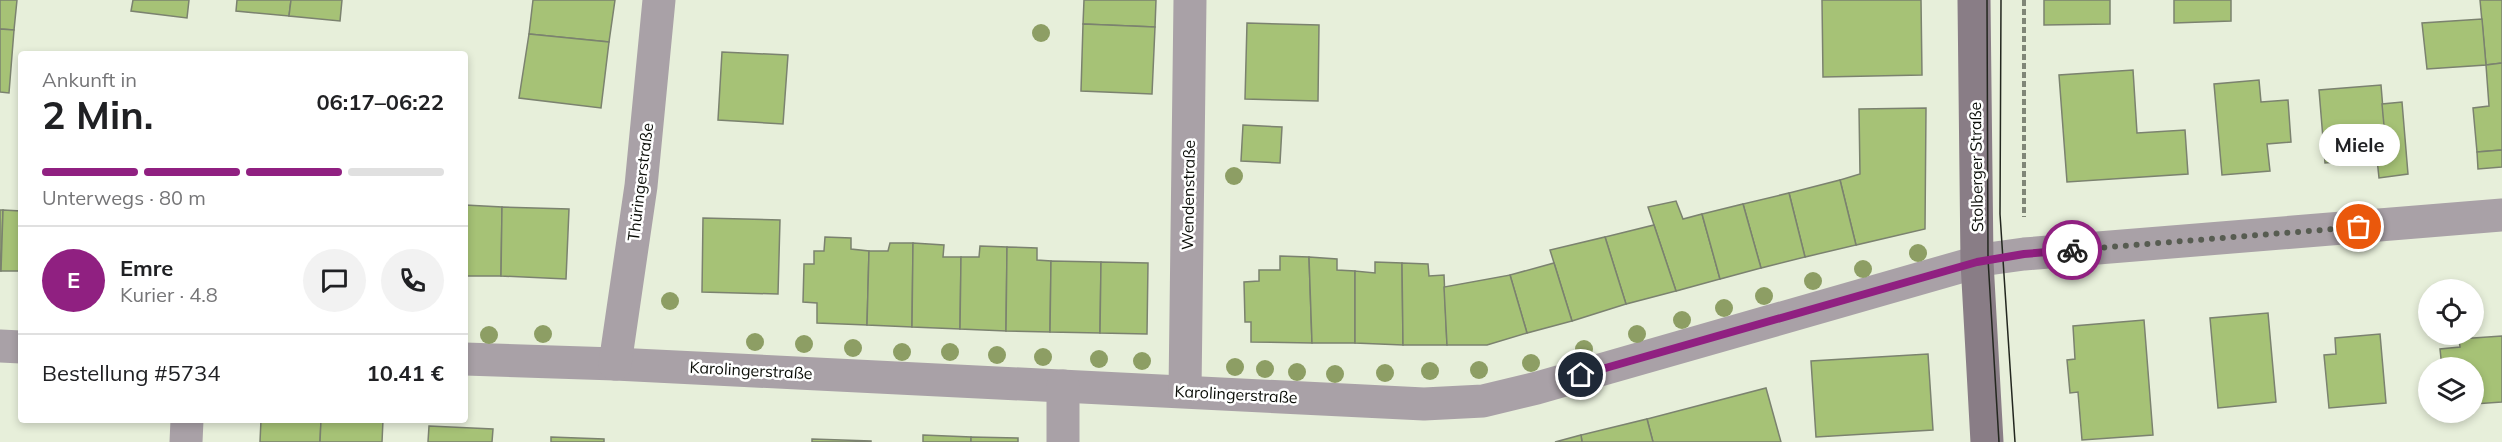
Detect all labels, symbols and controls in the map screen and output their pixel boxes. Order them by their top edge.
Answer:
text: Ankunft in [42,67,137,92]
text: 06:17–06:22 [316,88,444,116]
text: 2 Min. [42,90,153,139]
street label: Stolberger Straße [1965,102,1987,232]
street label: Thüringerstraße [623,122,657,242]
callout: Miele [2318,125,2400,167]
text: Miele [2335,132,2384,157]
street label: Wendenstraße [1177,140,1199,250]
text: Unterwegs · 80 m [42,185,206,210]
pin [2333,201,2384,252]
icon: bag [2342,210,2375,243]
courier [2042,220,2102,280]
icon: bike [2056,234,2089,267]
button: chat [303,249,366,312]
button: phone [381,249,444,312]
text: Emre [120,254,173,282]
text: E [67,266,80,294]
map controls [2418,279,2484,423]
button: locate [2418,279,2484,345]
text: Kurier · 4.8 [120,282,218,307]
pin [1555,349,1606,400]
street label: Karolingerstraße [689,357,813,383]
button: layers [2418,357,2484,423]
icon: home [1564,358,1597,391]
text: Bestellung #5734 [42,359,220,387]
text: 10.41 € [367,359,444,387]
street label: Karolingerstraße [1174,381,1298,407]

